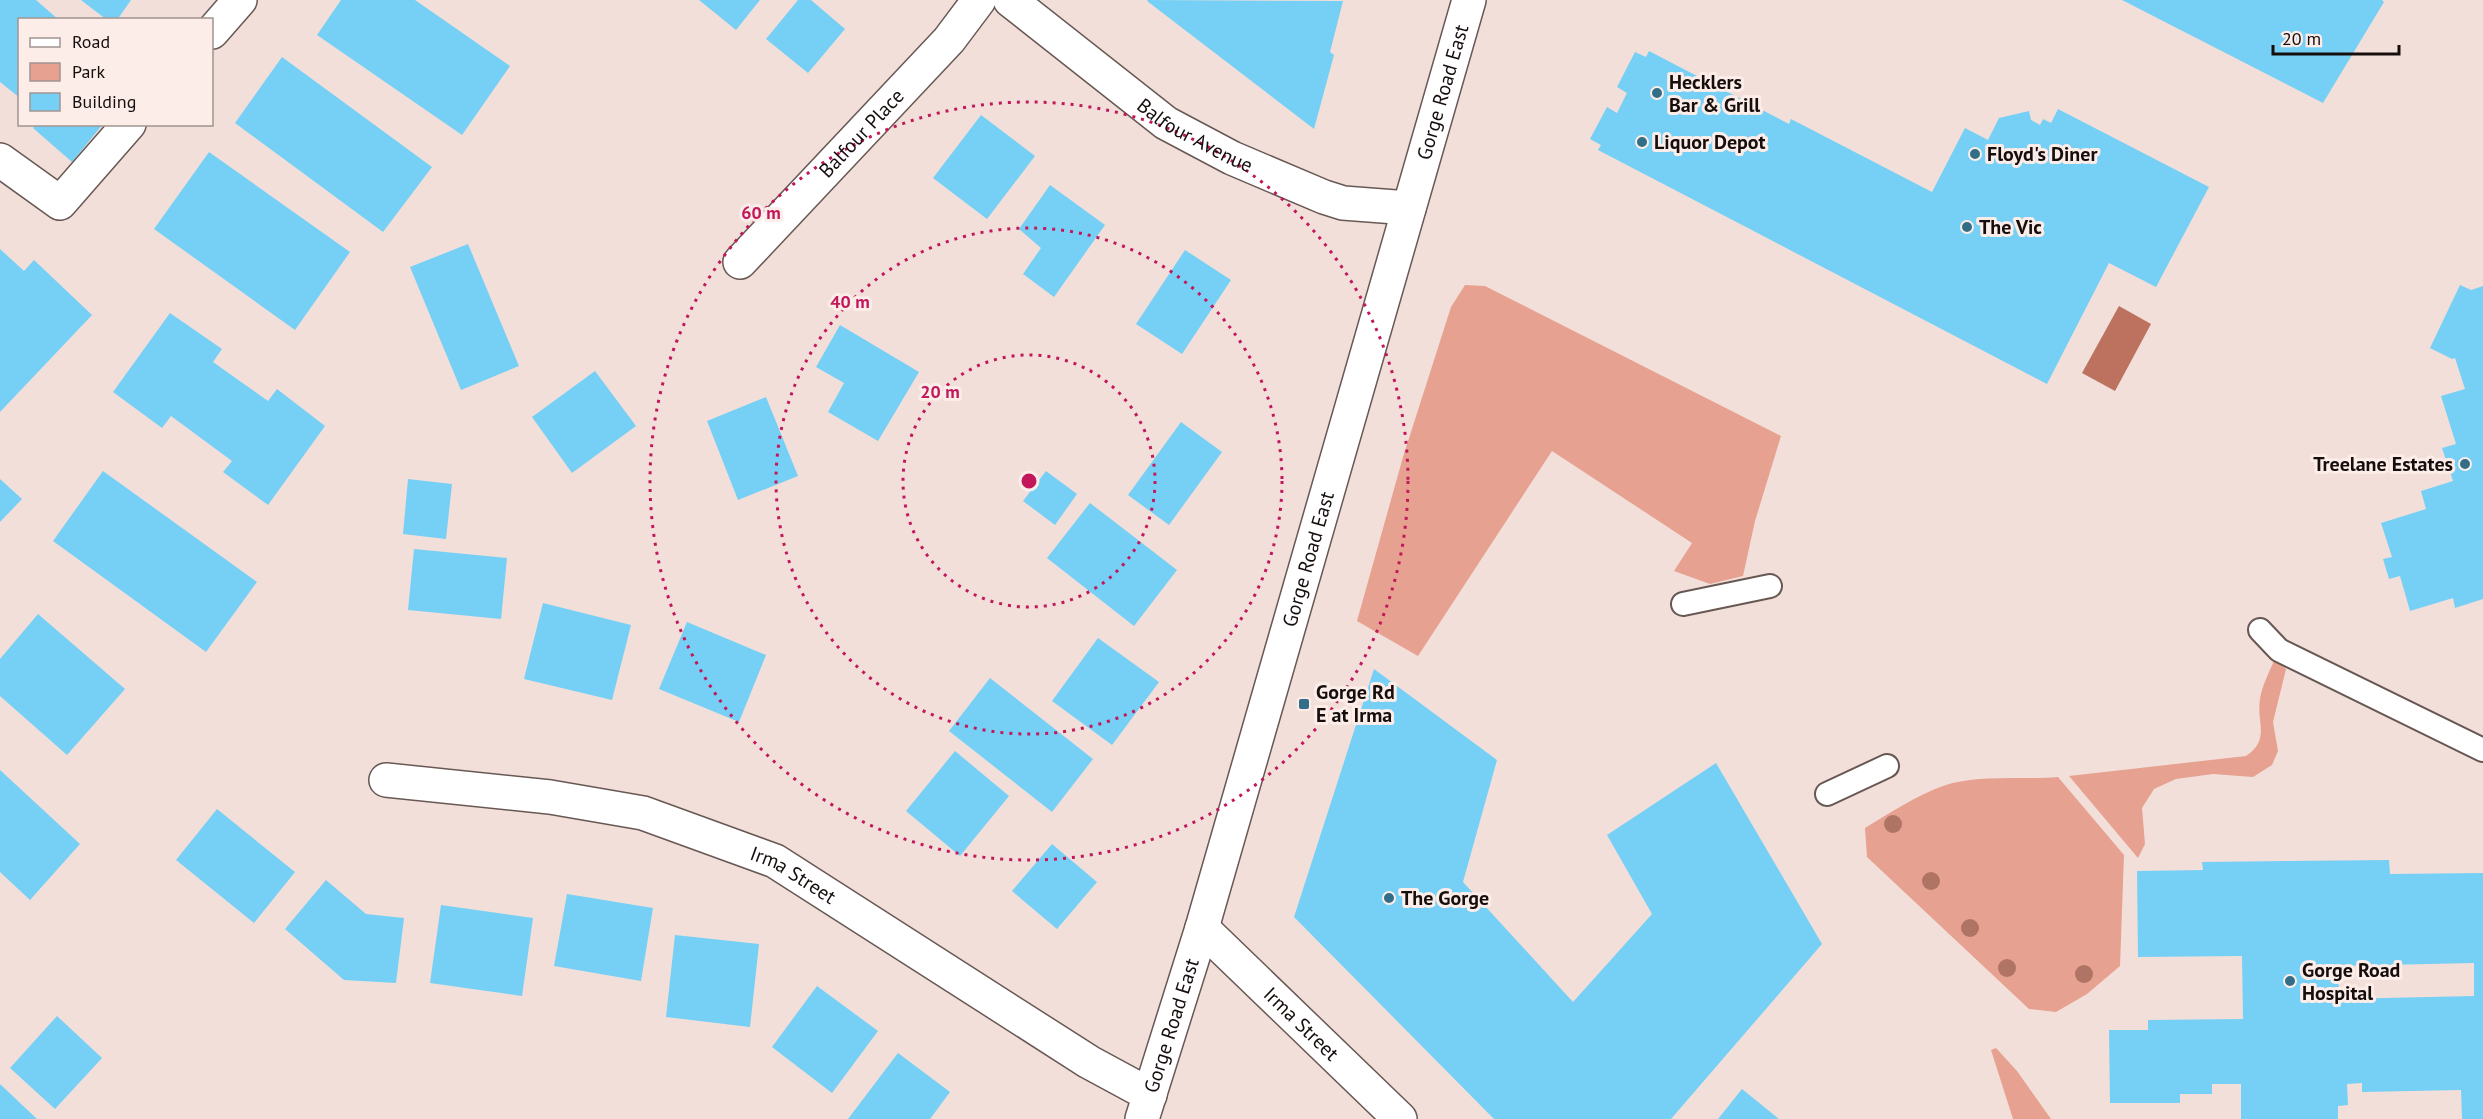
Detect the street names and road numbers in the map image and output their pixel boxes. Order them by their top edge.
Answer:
street label: Gorge Road East [1411,21,1474,163]
street label: Balfour Place [813,83,910,183]
street label: Balfour Avenue [1132,92,1257,178]
street label: Gorge Road East [1276,488,1340,630]
street label: Irma Street [747,840,841,910]
street label: Gorge Road East [1138,955,1205,1096]
street label: Irma Street [1258,981,1345,1066]

